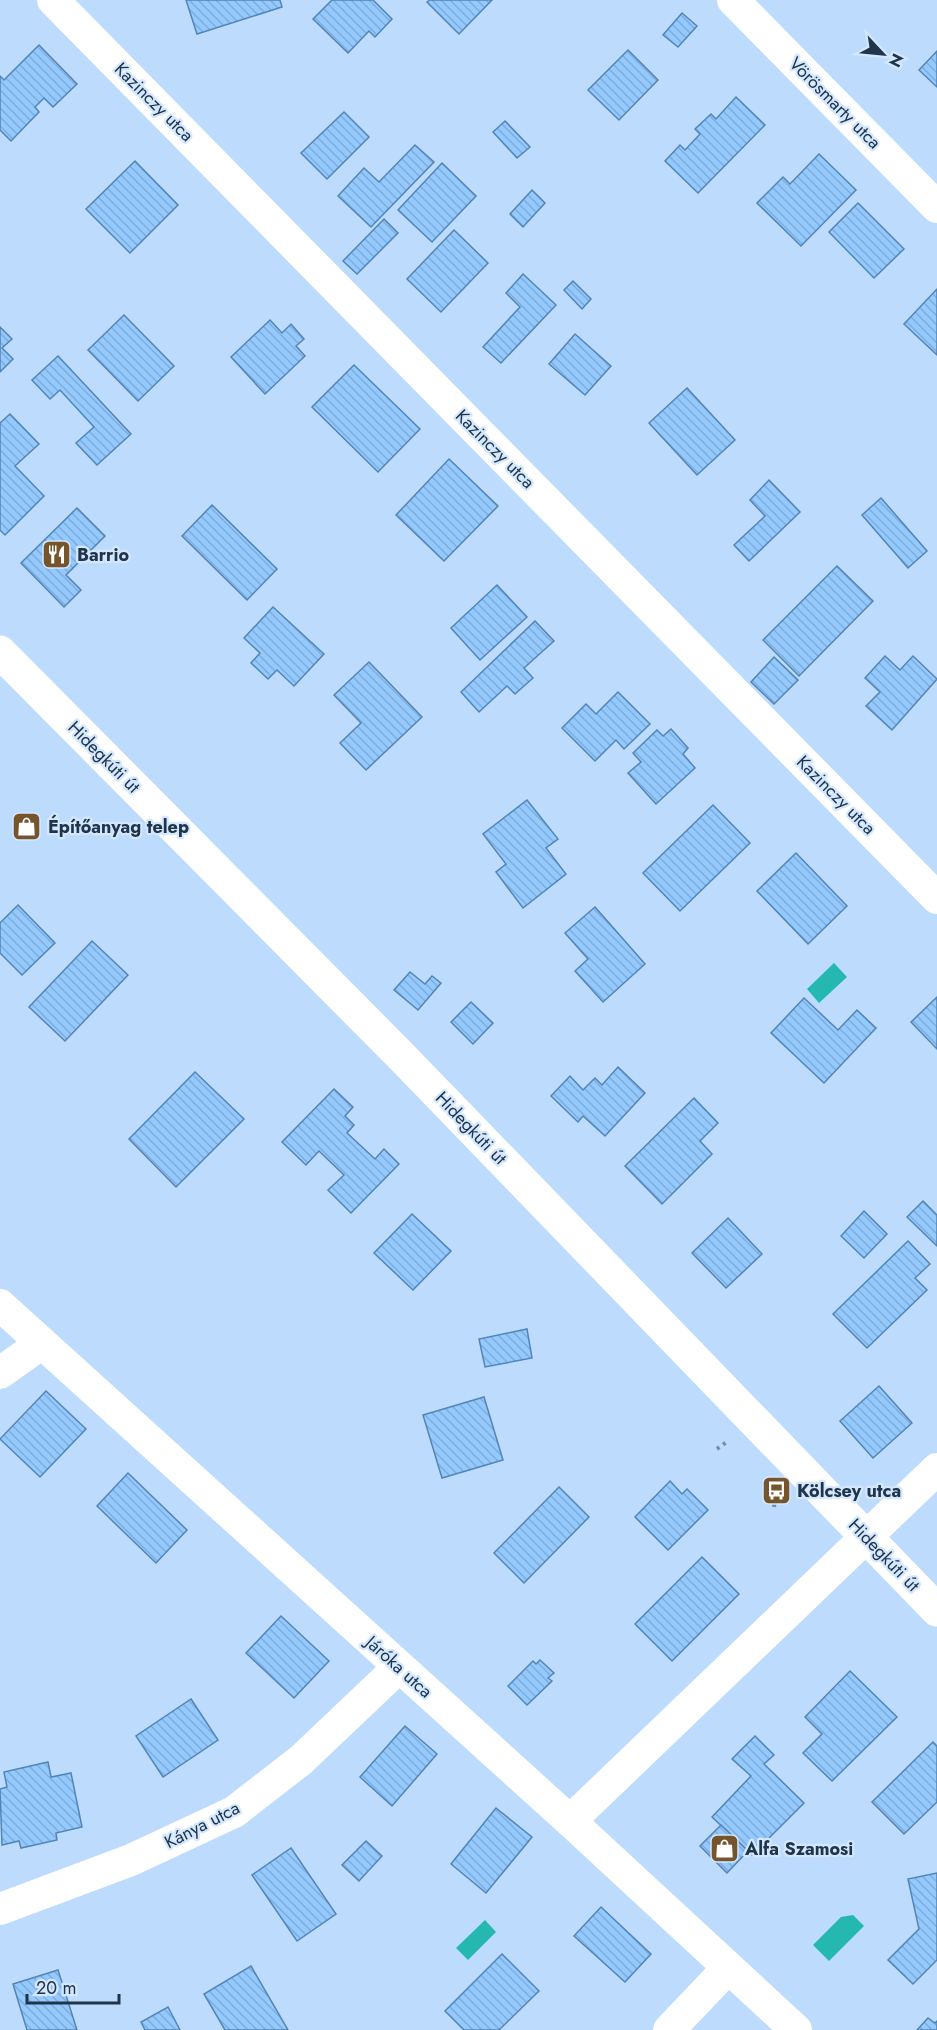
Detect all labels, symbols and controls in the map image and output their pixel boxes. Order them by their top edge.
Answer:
north arrow [853,24,913,84]
text: N [883,50,909,71]
street label: Vörösmarty utca [783,51,887,155]
street label: Kazinczy utca [108,56,200,148]
street label: Kazinczy utca [449,403,541,495]
restaurant icon: Barrio [40,539,72,571]
place label: Barrio [77,542,129,568]
street label: Hidegkúti út [62,715,147,800]
street label: Kazinczy utca [790,749,882,841]
shop icon: Építőanyag telep [11,811,43,843]
place label: Építőanyag telep [48,814,189,840]
street label: Hidegkúti út [429,1086,513,1171]
bus stop icon: Kölcsey utca [760,1475,792,1507]
place label: Kölcsey utca [797,1478,901,1504]
street label: Hidegkúti út [842,1513,926,1598]
street label: Járóka utca [358,1629,438,1704]
street label: Kánya utca [160,1795,244,1855]
shop icon: Alfa Szamosi [708,1833,740,1865]
place label: Alfa Szamosi [744,1836,853,1862]
scale bar [27,1967,118,2005]
text: 20 m [36,1975,76,2001]

